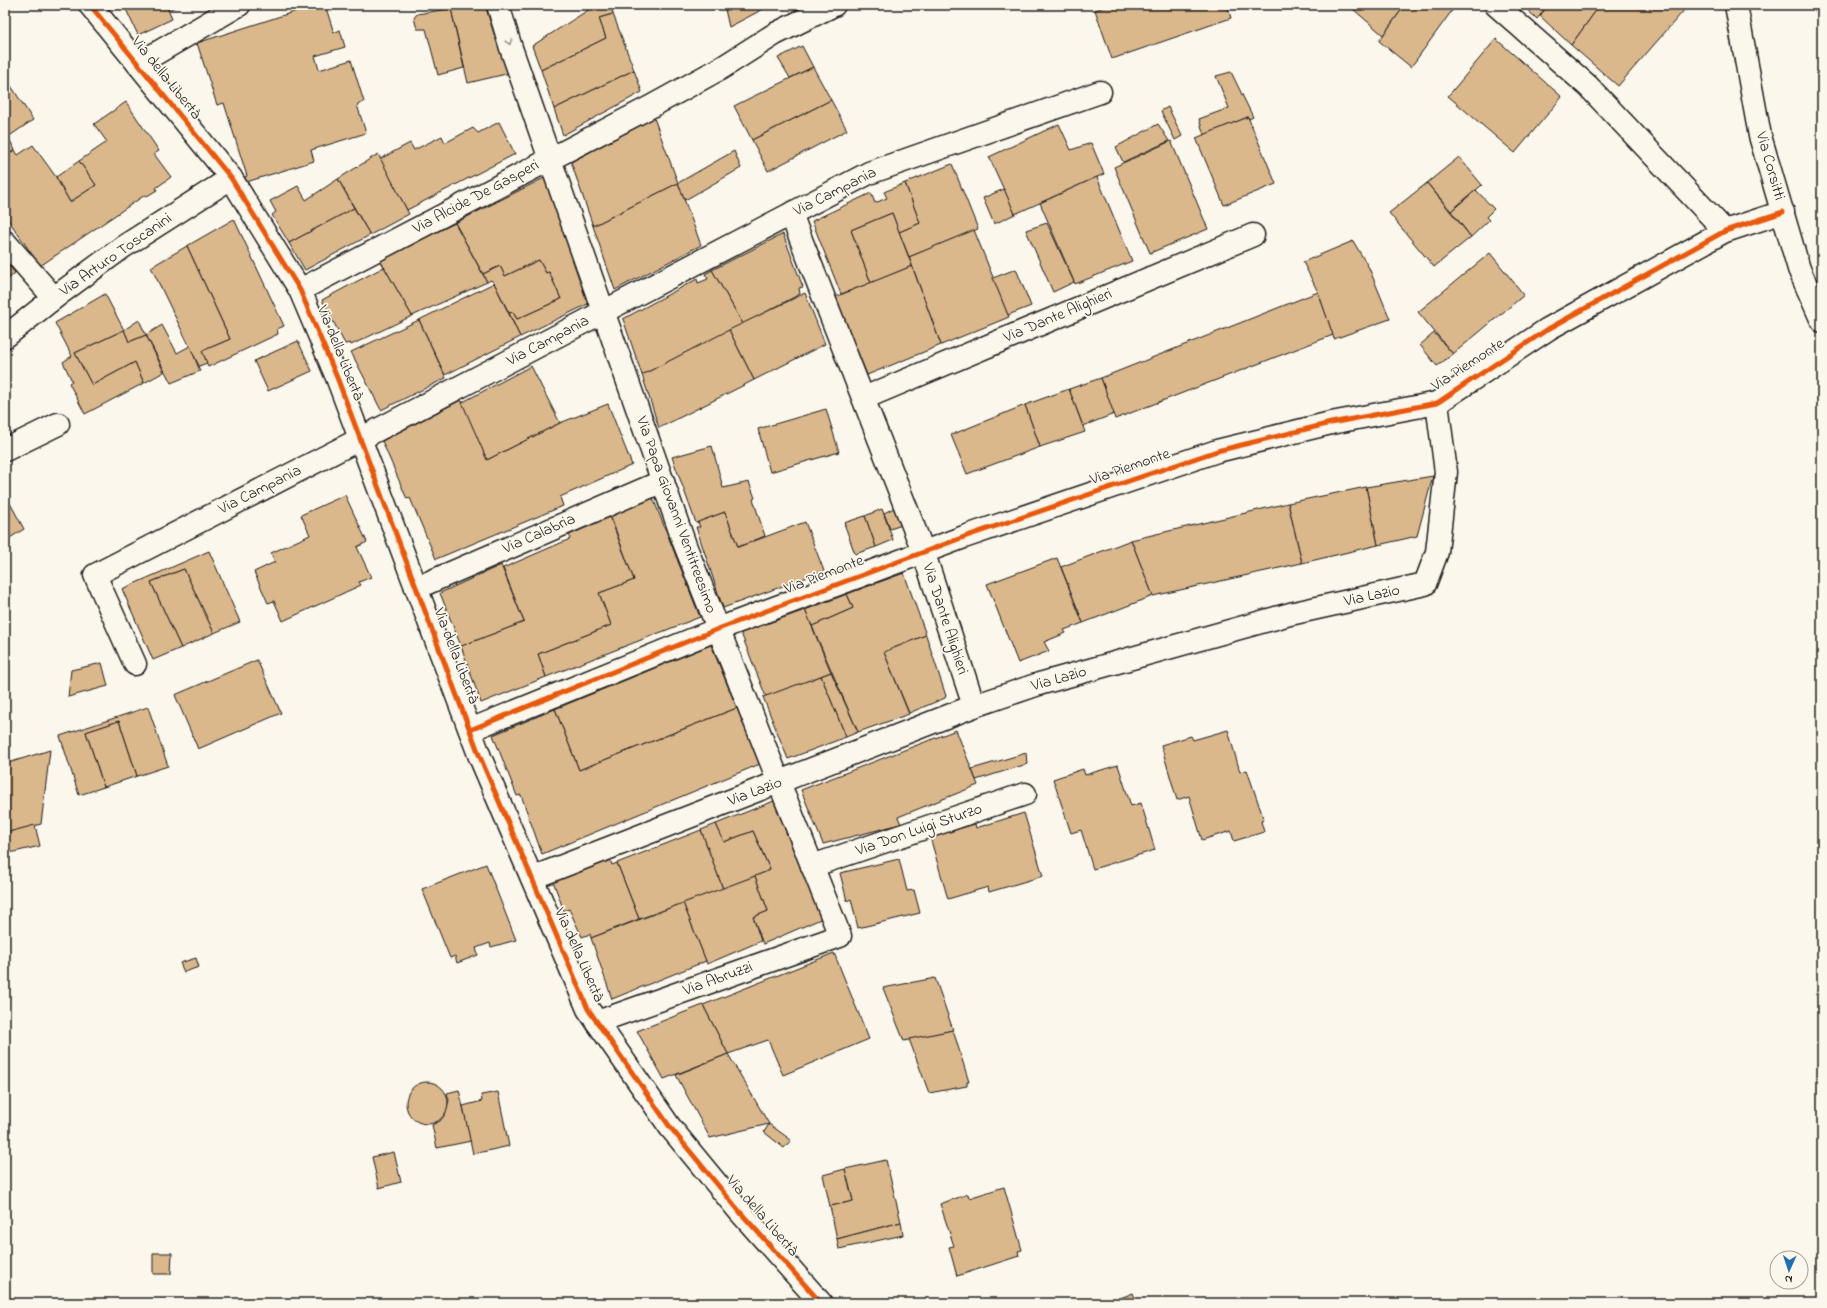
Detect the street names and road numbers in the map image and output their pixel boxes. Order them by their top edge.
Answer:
street label: Via della Libertà [124,30,207,125]
street label: Via Corsitti [1748,128,1791,203]
street label: Via Alcide De Gasperi [408,153,544,241]
street label: Via Campania [788,161,881,224]
street label: Via Arturo Toscanini [54,207,177,303]
street label: Via Dante Alighieri [999,282,1116,350]
street label: Via della Libertà [310,301,370,404]
street label: Via Campania [502,309,594,373]
street label: Via Piemonte [1426,332,1510,398]
street label: Via Papa Giovanni Ventitreesimo [629,412,723,617]
street label: Via Piemonte [1086,442,1174,492]
street label: Via Campania [213,459,306,522]
street label: Via Calabria [498,507,579,561]
street label: Via Piemonte [780,549,868,602]
street label: Via Dante Alighieri [915,559,974,678]
street label: Via Lazio [1341,578,1402,614]
street label: Via della Libertà [426,604,485,707]
street label: Via Lazio [1028,660,1089,699]
street label: Via Lazio [723,771,786,814]
street label: Via Don Luigi Sturzo [851,797,986,863]
street label: Via della Libertà [547,903,610,1006]
street label: Via Abruzzi [679,955,756,1003]
street label: Via della Libertà [719,1169,804,1262]

